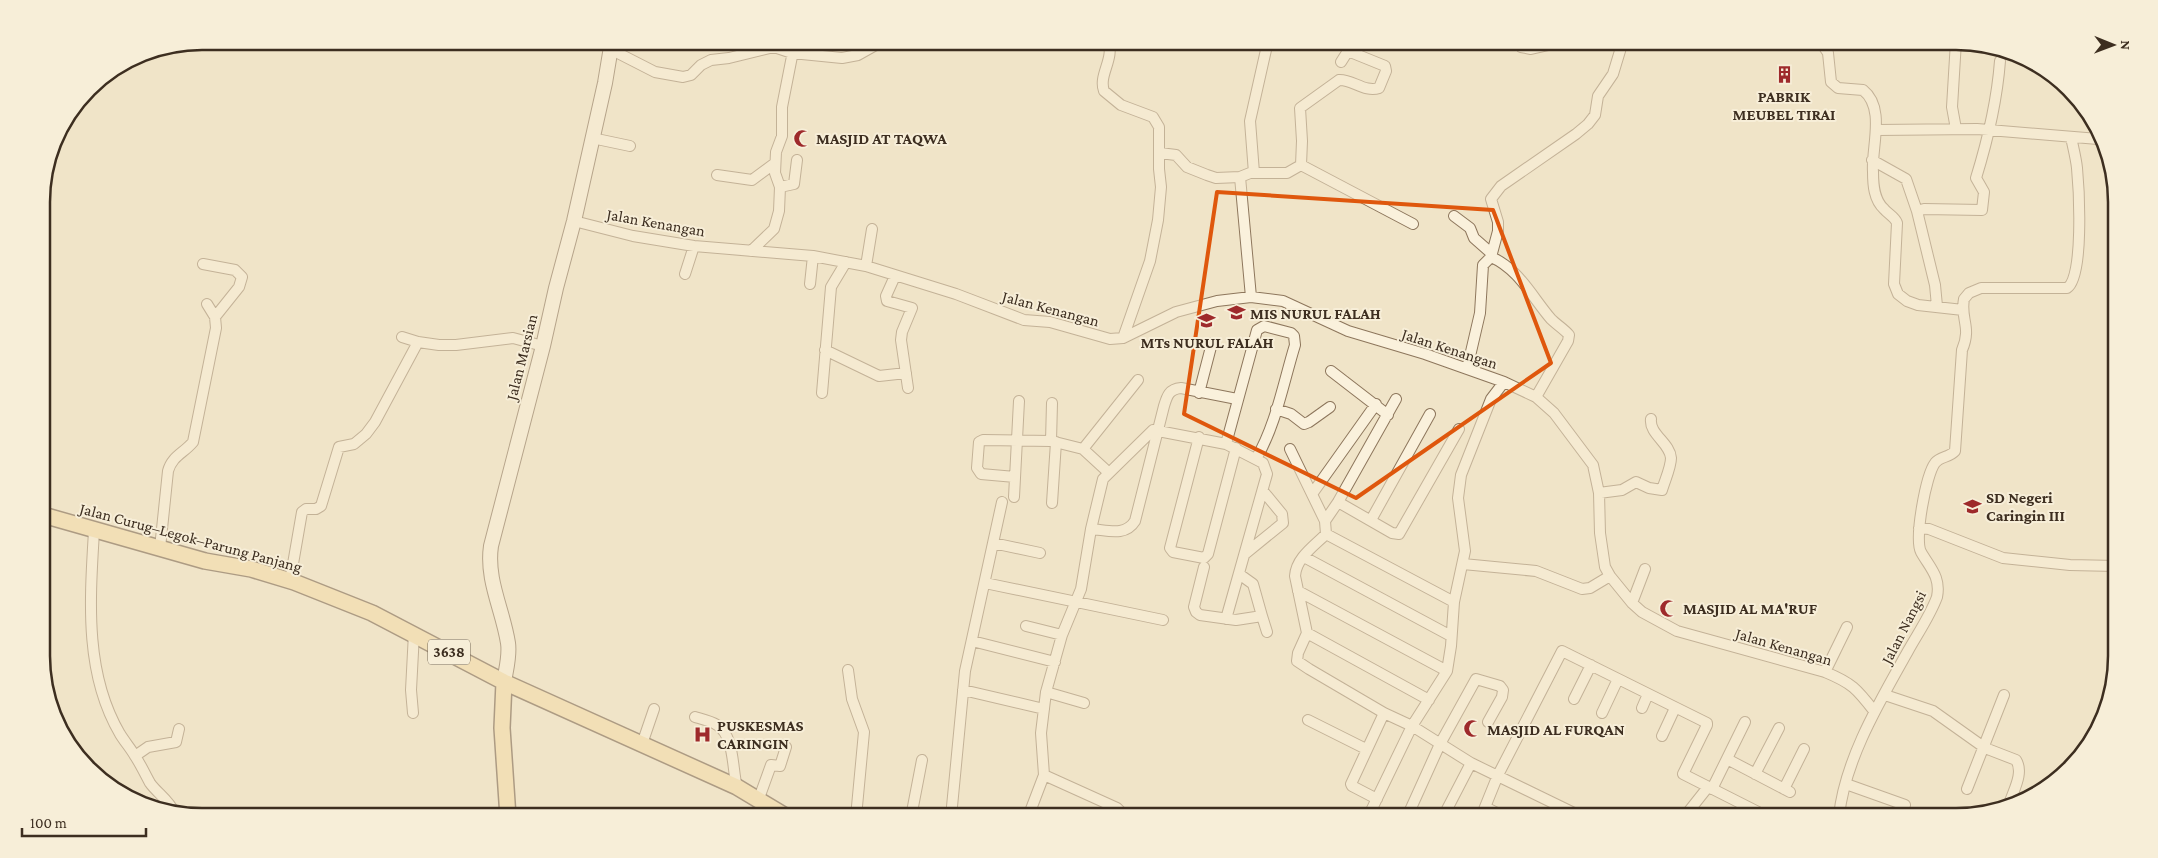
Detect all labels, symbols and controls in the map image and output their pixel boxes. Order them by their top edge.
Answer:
north arrow [2088,20,2138,70]
text: N [2118,40,2134,51]
building icon: PABRIK MEUBEL TIRAI [1774,64,1794,84]
place label: PABRIK MEUBEL TIRAI [1733,88,1835,123]
mosque icon: MASJID AT TAQWA [792,128,812,148]
place label: MASJID AT TAQWA [816,130,947,147]
street label: Jalan Kenangan [603,205,707,241]
street label: Jalan Kenangan [998,287,1102,331]
school or university icon: MIS NURUL FALAH [1226,303,1246,323]
place label: MIS NURUL FALAH [1250,305,1381,322]
school or university icon: MTs NURUL FALAH [1197,310,1217,330]
street label: Jalan Marsian [502,312,541,404]
street label: Jalan Kenangan [1398,324,1500,373]
place label: MTs NURUL FALAH [1141,334,1273,351]
place label: SD Negeri Caringin III [1986,489,2065,524]
school or university icon: SD Negeri Caringin III [1962,496,1982,516]
street label: Jalan Curug–Legok–Parung Panjang [76,499,304,576]
street label: Jalan Nangsi [1877,588,1930,669]
mosque icon: MASJID AL MA'RUF [1659,598,1679,618]
place label: MASJID AL MA'RUF [1683,600,1818,617]
street label: Jalan Kenangan [1731,624,1834,669]
road number: 3638 [428,640,470,664]
place label: PUSKESMAS CARINGIN [717,717,804,752]
mosque icon: MASJID AL FURQAN [1463,719,1483,739]
place label: MASJID AL FURQAN [1487,721,1625,738]
hospital icon: PUSKESMAS CARINGIN [693,724,713,744]
scale bar [22,806,146,838]
text: 100 m [30,815,67,831]

